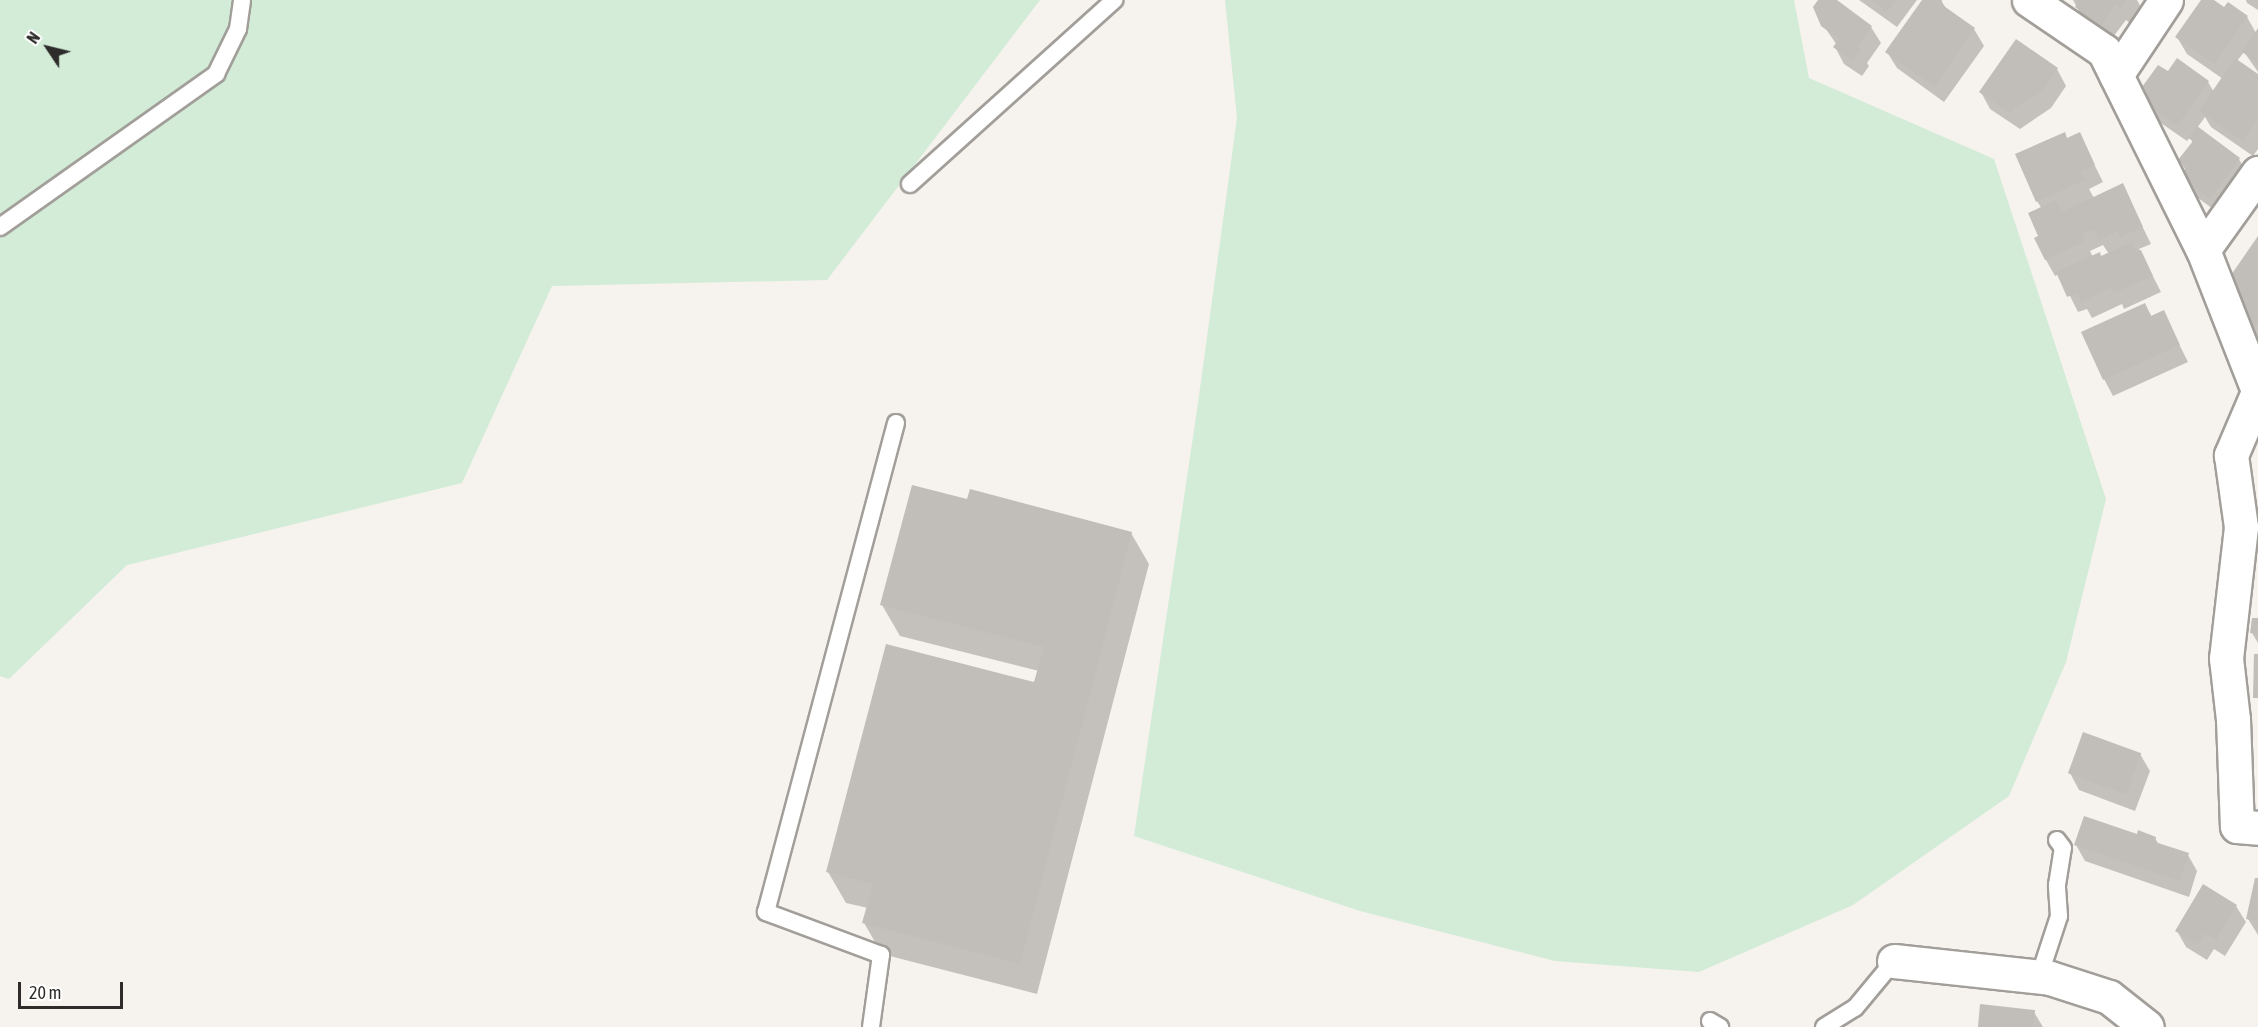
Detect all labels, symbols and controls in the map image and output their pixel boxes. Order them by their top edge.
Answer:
north arrow [18,18,78,78]
text: N [23,29,43,47]
scale bar [21,970,126,1008]
text: 20 m [29,982,61,1003]

